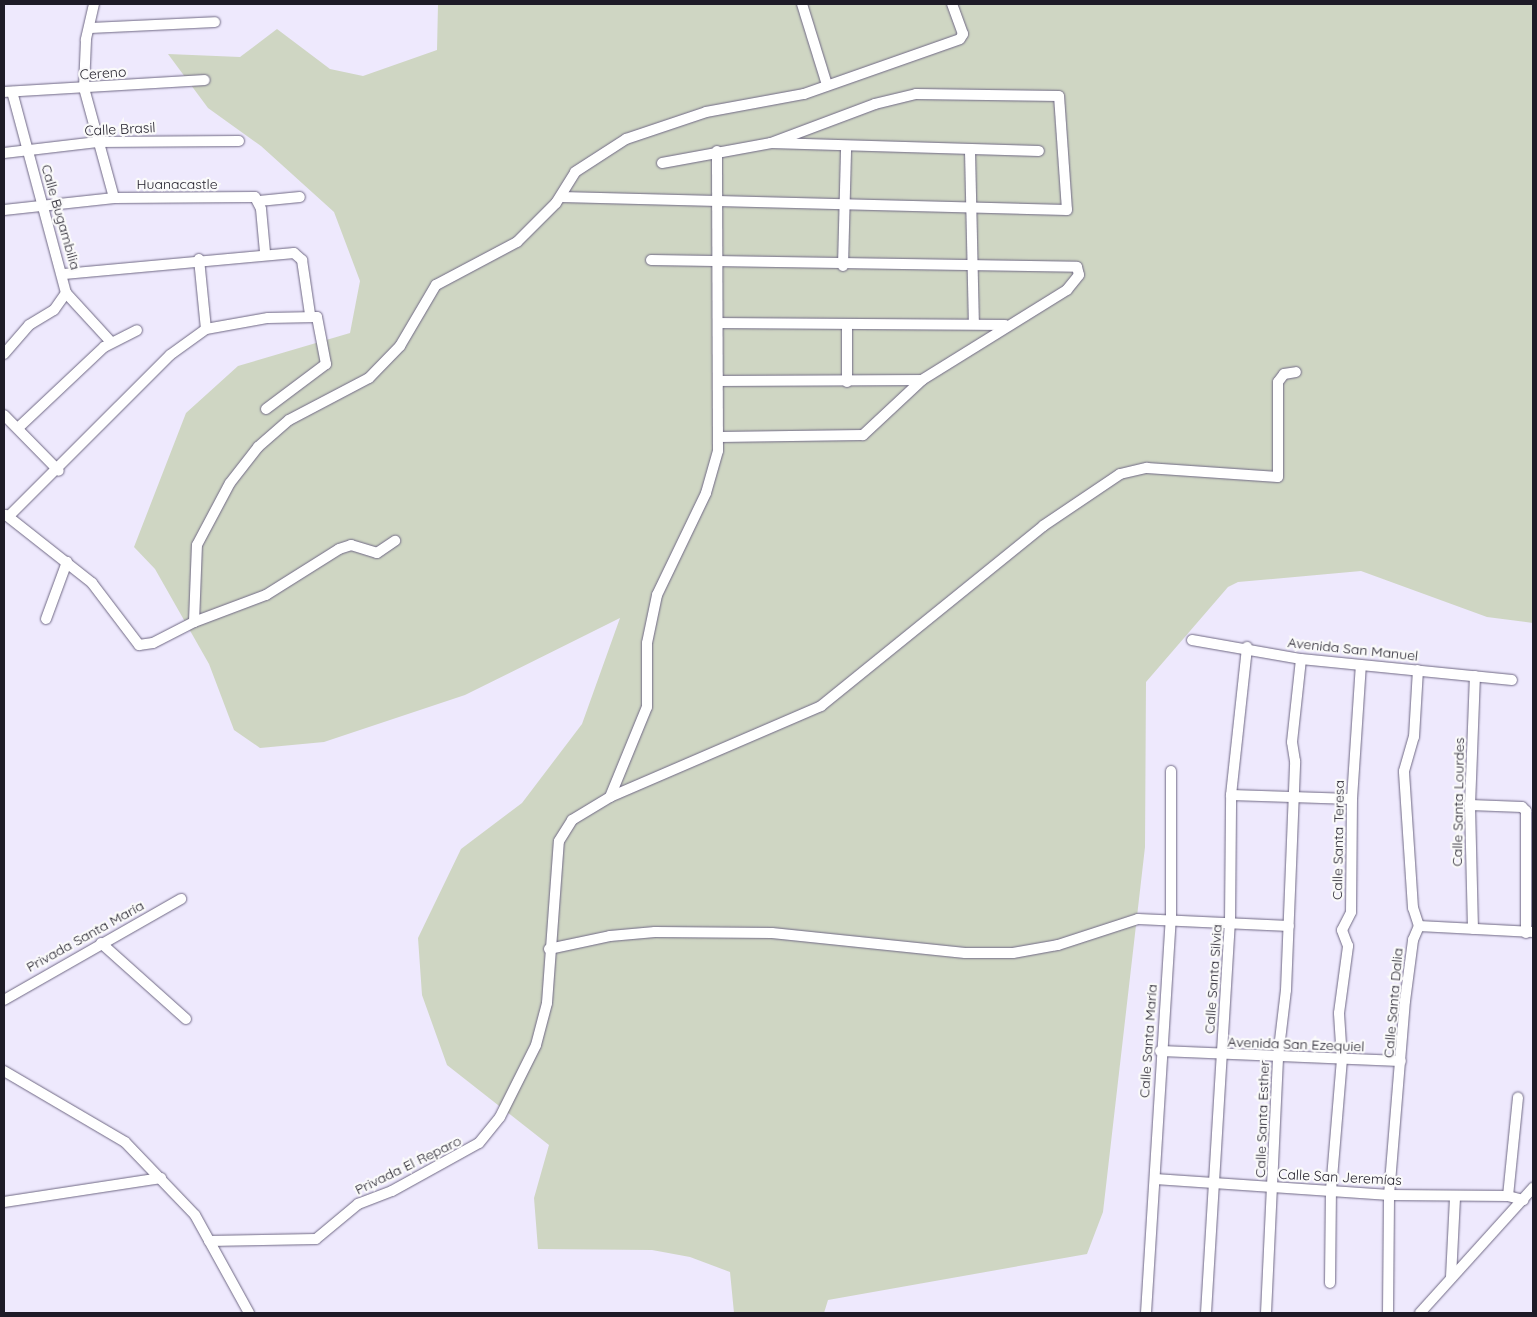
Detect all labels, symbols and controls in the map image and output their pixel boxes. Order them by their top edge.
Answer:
street label: Cereno [79,63,127,83]
street label: Calle Brasil [84,119,156,139]
street label: Calle Bugambilia [38,162,84,272]
street label: Huanacastle [136,176,218,192]
street label: Avenida San Manuel [1287,634,1419,664]
street label: Calle Santa Lourdes [1448,737,1468,867]
street label: Calle Santa Teresa [1329,780,1347,900]
street label: Privada Santa María [23,897,147,975]
street label: Calle Santa Silvia [1201,924,1225,1034]
street label: Calle Santa Dalia [1380,947,1406,1059]
street label: Calle Santa María [1136,984,1160,1098]
street label: Avenida San Ezequiel [1227,1033,1365,1055]
street label: Calle Santa Esther [1252,1060,1272,1178]
street label: Privada El Reparo [352,1132,464,1198]
street label: Calle San Jeremías [1278,1165,1402,1189]

